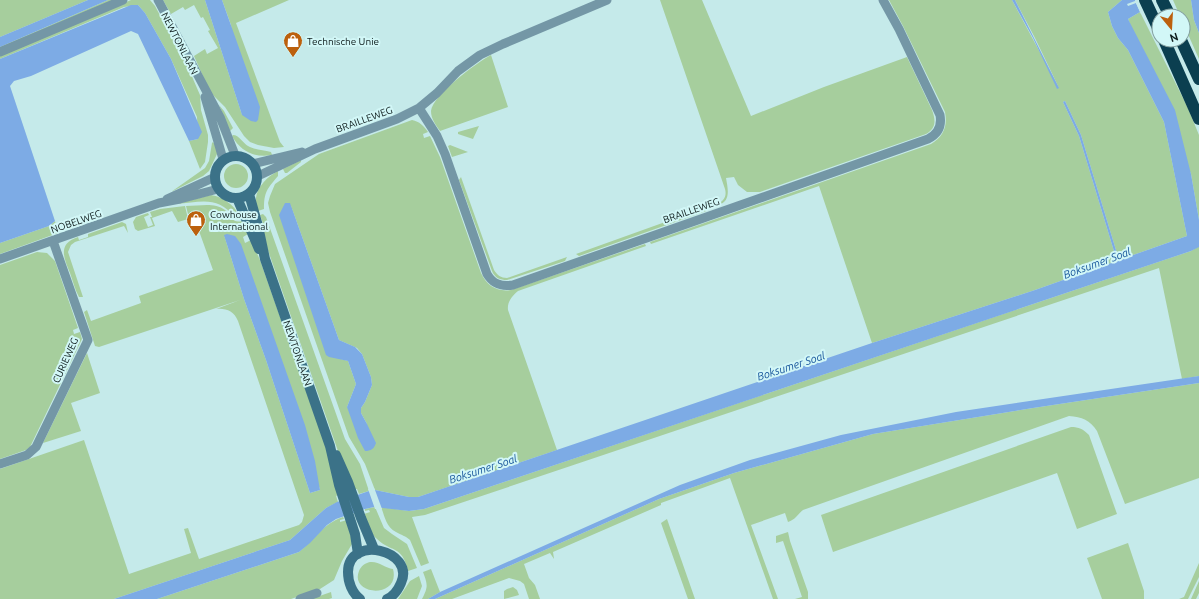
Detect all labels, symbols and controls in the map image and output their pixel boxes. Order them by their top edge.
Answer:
north arrow [1151,8,1191,48]
street label: NEWTONLAAN [159,10,200,76]
shop icon: Technische Unie [282,30,304,58]
text: N [1168,31,1180,44]
place label: Technische Unie [307,36,379,47]
street label: BRAILLEWEG [335,104,394,135]
street label: BRAILLEWEG [661,196,721,225]
street label: NOBELWEG [49,208,103,235]
shop icon: Cowhouse International [185,209,207,237]
place label: Cowhouse International [210,209,268,232]
water label: Boksumer Soal [1062,245,1132,281]
street label: NEWTONLAAN [281,319,314,387]
street label: CURIEWEG [51,336,80,385]
water label: Boksumer Soal [755,349,827,383]
water label: Boksumer Soal [447,452,519,486]

